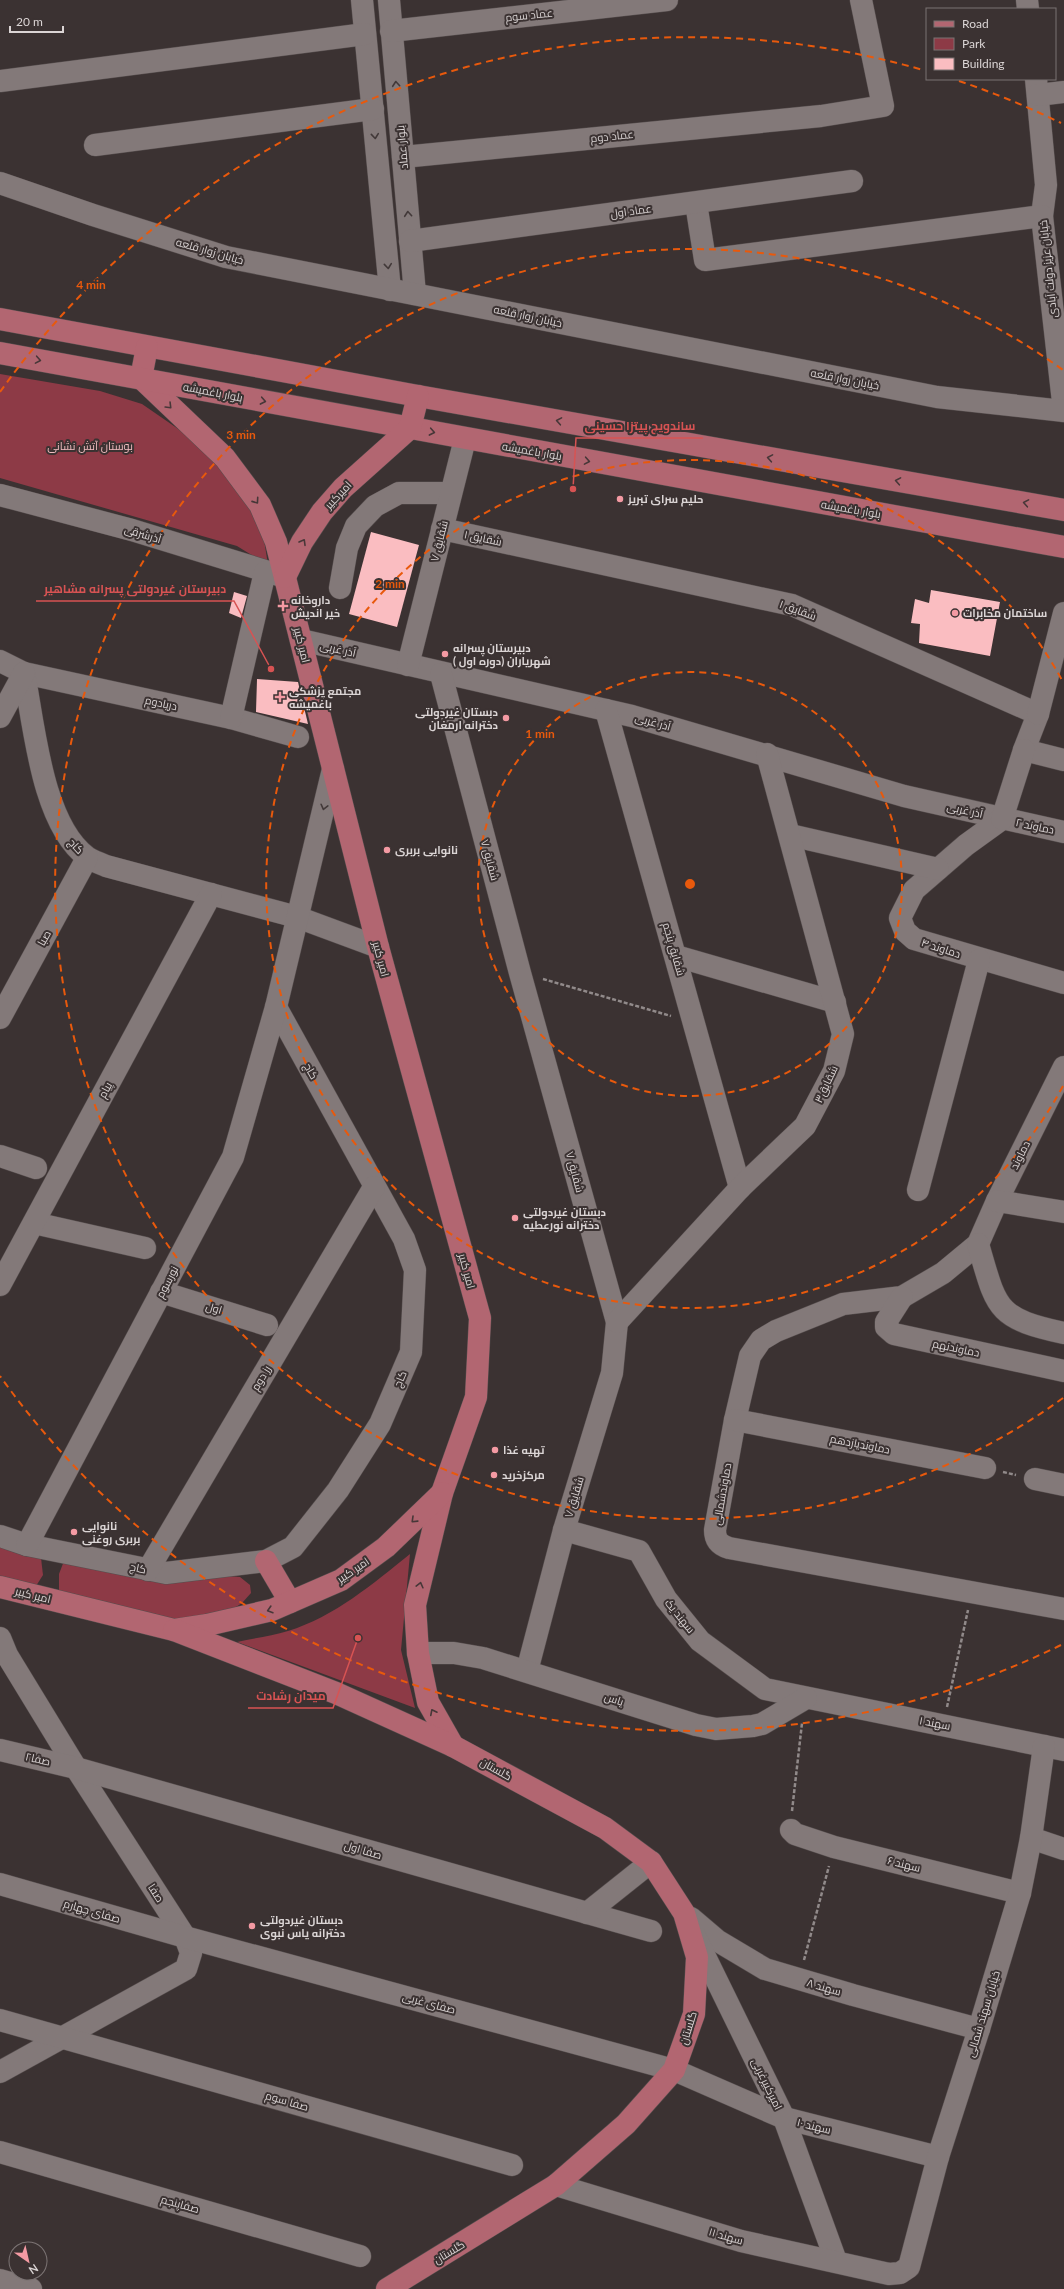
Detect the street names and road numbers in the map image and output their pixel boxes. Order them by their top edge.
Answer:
street label: عماد سوم [505,6,554,25]
street label: بلوار عماد [393,124,411,169]
street label: عماد دوم [590,127,634,146]
street label: عماد اول [609,201,653,221]
street label: خیابان عزیز دولت آبادی [1036,219,1060,319]
street label: خیابان زوار قلعه [174,235,246,267]
street label: خیابان زوار قلعه [492,302,564,330]
street label: خیابان زوار قلعه [809,365,881,393]
street label: بلوار باغمیشه [182,379,244,405]
street label: بلوار باغمیشه [501,439,563,463]
street label: امیرکبیر [321,478,354,513]
street label: بلوار باغمیشه [820,497,882,521]
street label: شقایق ۷ [427,519,451,563]
street label: آذرشرقی [123,522,163,546]
street label: شقایق ۱ [463,527,503,549]
street label: شقایق ۱ [778,597,818,623]
street label: امیر کبیر [291,625,313,664]
street label: آذر غربی [319,638,357,660]
street label: دریادوم [143,693,178,714]
street label: آذر غربی [634,710,672,734]
street label: آذر غربی [946,799,984,821]
street label: دماوند ۲ [1014,815,1056,837]
street label: کاج [65,835,87,858]
street label: شقایق ۷ [478,838,502,882]
street label: شقایق پنجم [659,921,688,978]
street label: صبا [34,928,53,948]
street label: دماوند ۴ [920,935,962,961]
street label: امیر کبیر [369,939,392,978]
street label: کاج [300,1060,321,1082]
street label: شقایق۳ [811,1063,841,1105]
street label: پیام [95,1079,116,1101]
street label: دماوند [1007,1138,1033,1172]
street label: شقایق ۷ [563,1150,587,1194]
street label: امیر کبیر [455,1251,478,1290]
street label: نورسوم [153,1263,182,1301]
street label: اول [204,1299,224,1317]
street label: دماوندنهم [931,1336,981,1361]
street label: رز دوم [248,1363,275,1394]
street label: کاج [390,1369,411,1390]
street label: دماوندیازدهم [829,1431,891,1458]
street label: دماوندشمالی [710,1462,734,1526]
street label: شقایق ۷ [561,1475,587,1519]
street label: امیر کبیر [333,1554,372,1586]
street label: کاج [128,1560,148,1577]
street label: امیر کبیر [13,1584,52,1606]
street label: سهند یک [662,1596,698,1636]
street label: یاس [603,1689,625,1709]
street label: سهند ۱ [918,1713,952,1733]
street label: صفا۲ [24,1749,52,1768]
street label: گلستان [478,1755,514,1783]
street label: صفا اول [343,1838,383,1862]
street label: سهند ۶ [886,1853,922,1875]
street label: صفا [146,1881,167,1904]
street label: صفای چهارم [62,1896,122,1927]
street label: خیابان سهند شمالی [963,1969,1003,2059]
street label: سهند ۸ [805,1975,843,1999]
street label: صفای غربی [401,1989,457,2017]
street label: گلستان [676,2010,700,2046]
street label: امیرکبیرغربی [749,2056,785,2112]
street label: صفا سوم [263,2088,310,2115]
street label: سهند ۱۰ [796,2115,832,2137]
street label: صفاپنجم [159,2192,201,2217]
street label: سهند ۱۱ [707,2224,745,2248]
street label: گلستان [431,2237,467,2267]

